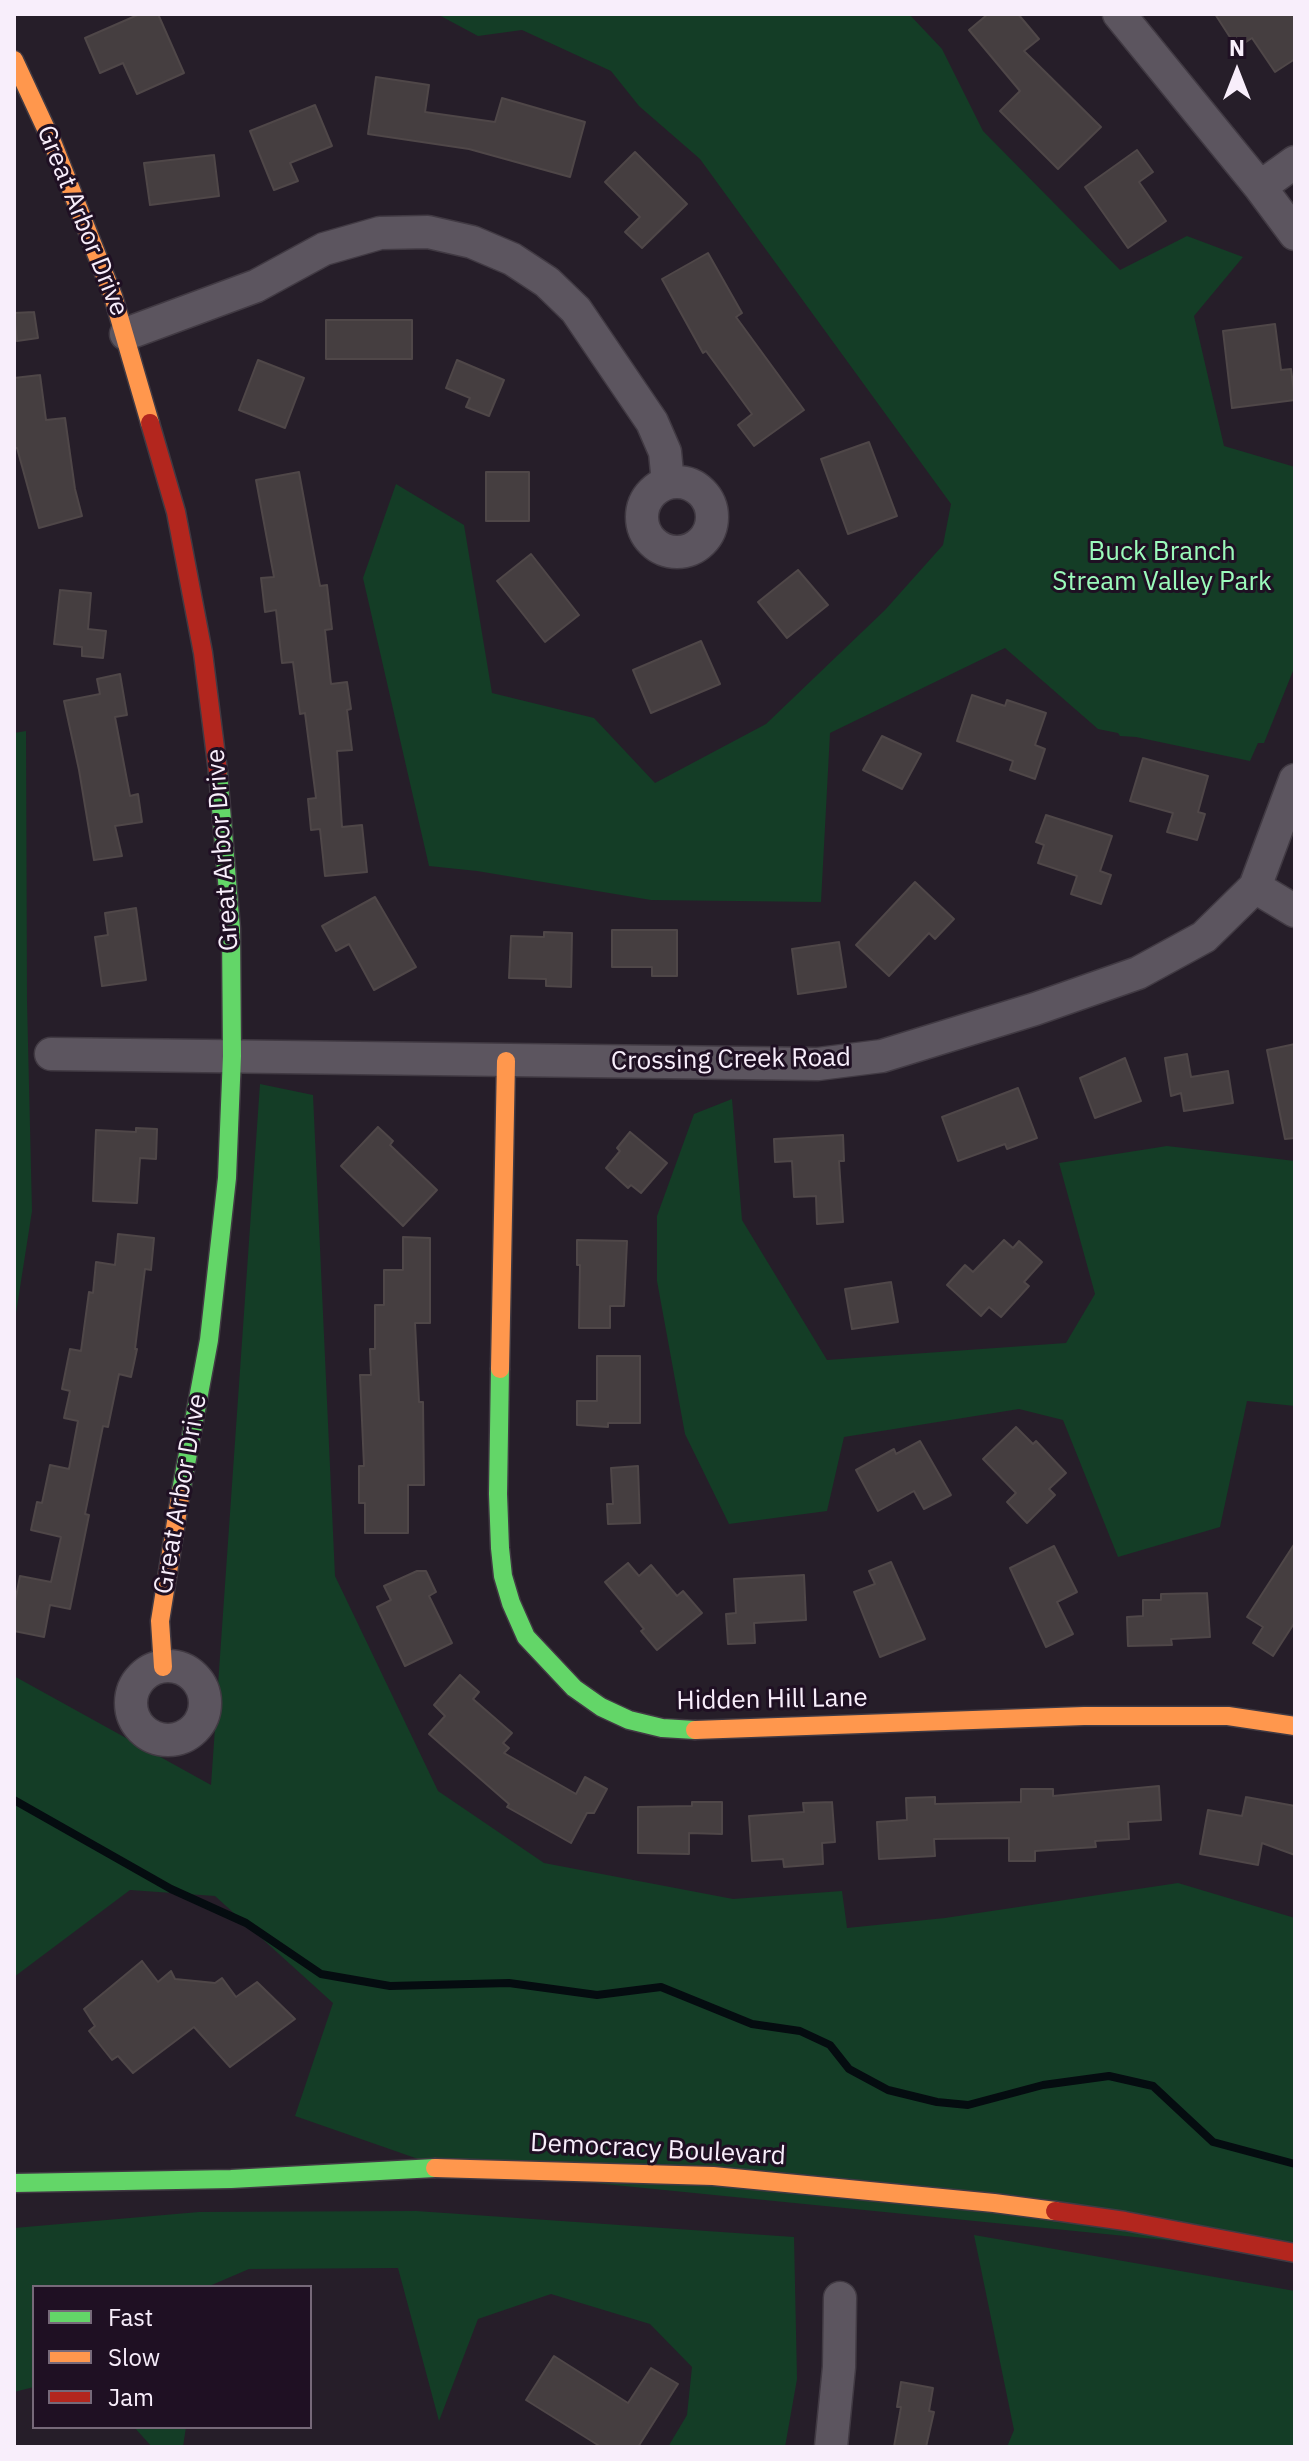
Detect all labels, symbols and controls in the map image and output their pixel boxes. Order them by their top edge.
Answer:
north arrow [1197,32,1277,112]
text: N [1229,33,1245,62]
street label: Great Arbor Drive [30,121,134,321]
park label: Buck Branch Stream Valley Park [1052,536,1272,598]
street label: Great Arbor Drive [200,748,246,952]
street label: Crossing Creek Road [611,1042,851,1078]
street label: Great Arbor Drive [148,1391,214,1597]
street label: Hidden Hill Lane [676,1683,868,1717]
street label: Democracy Boulevard [529,2128,787,2172]
legend [32,2285,312,2429]
text: Fast [108,2301,153,2333]
text: Slow [108,2341,160,2373]
text: Jam [108,2381,154,2413]

